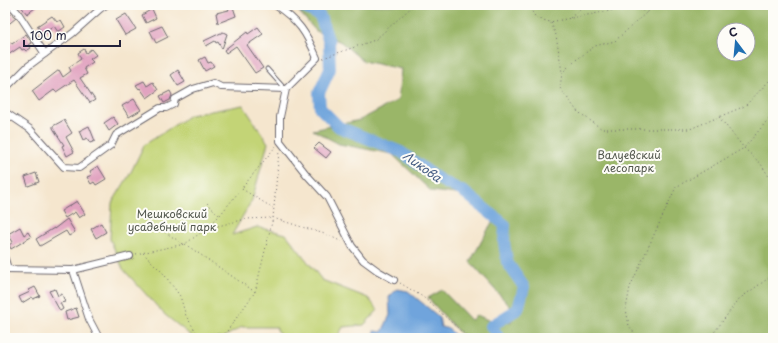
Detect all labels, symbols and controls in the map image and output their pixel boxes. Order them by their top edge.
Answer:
scale bar [24,22,120,48]
north arrow [716,22,756,62]
text: С [727,23,739,41]
text: 100 m [30,26,67,44]
water label: Ликова [400,146,446,186]
park label: Валуевский лесопарк [597,146,661,176]
park label: Мешковский усадебный парк [128,205,217,235]

